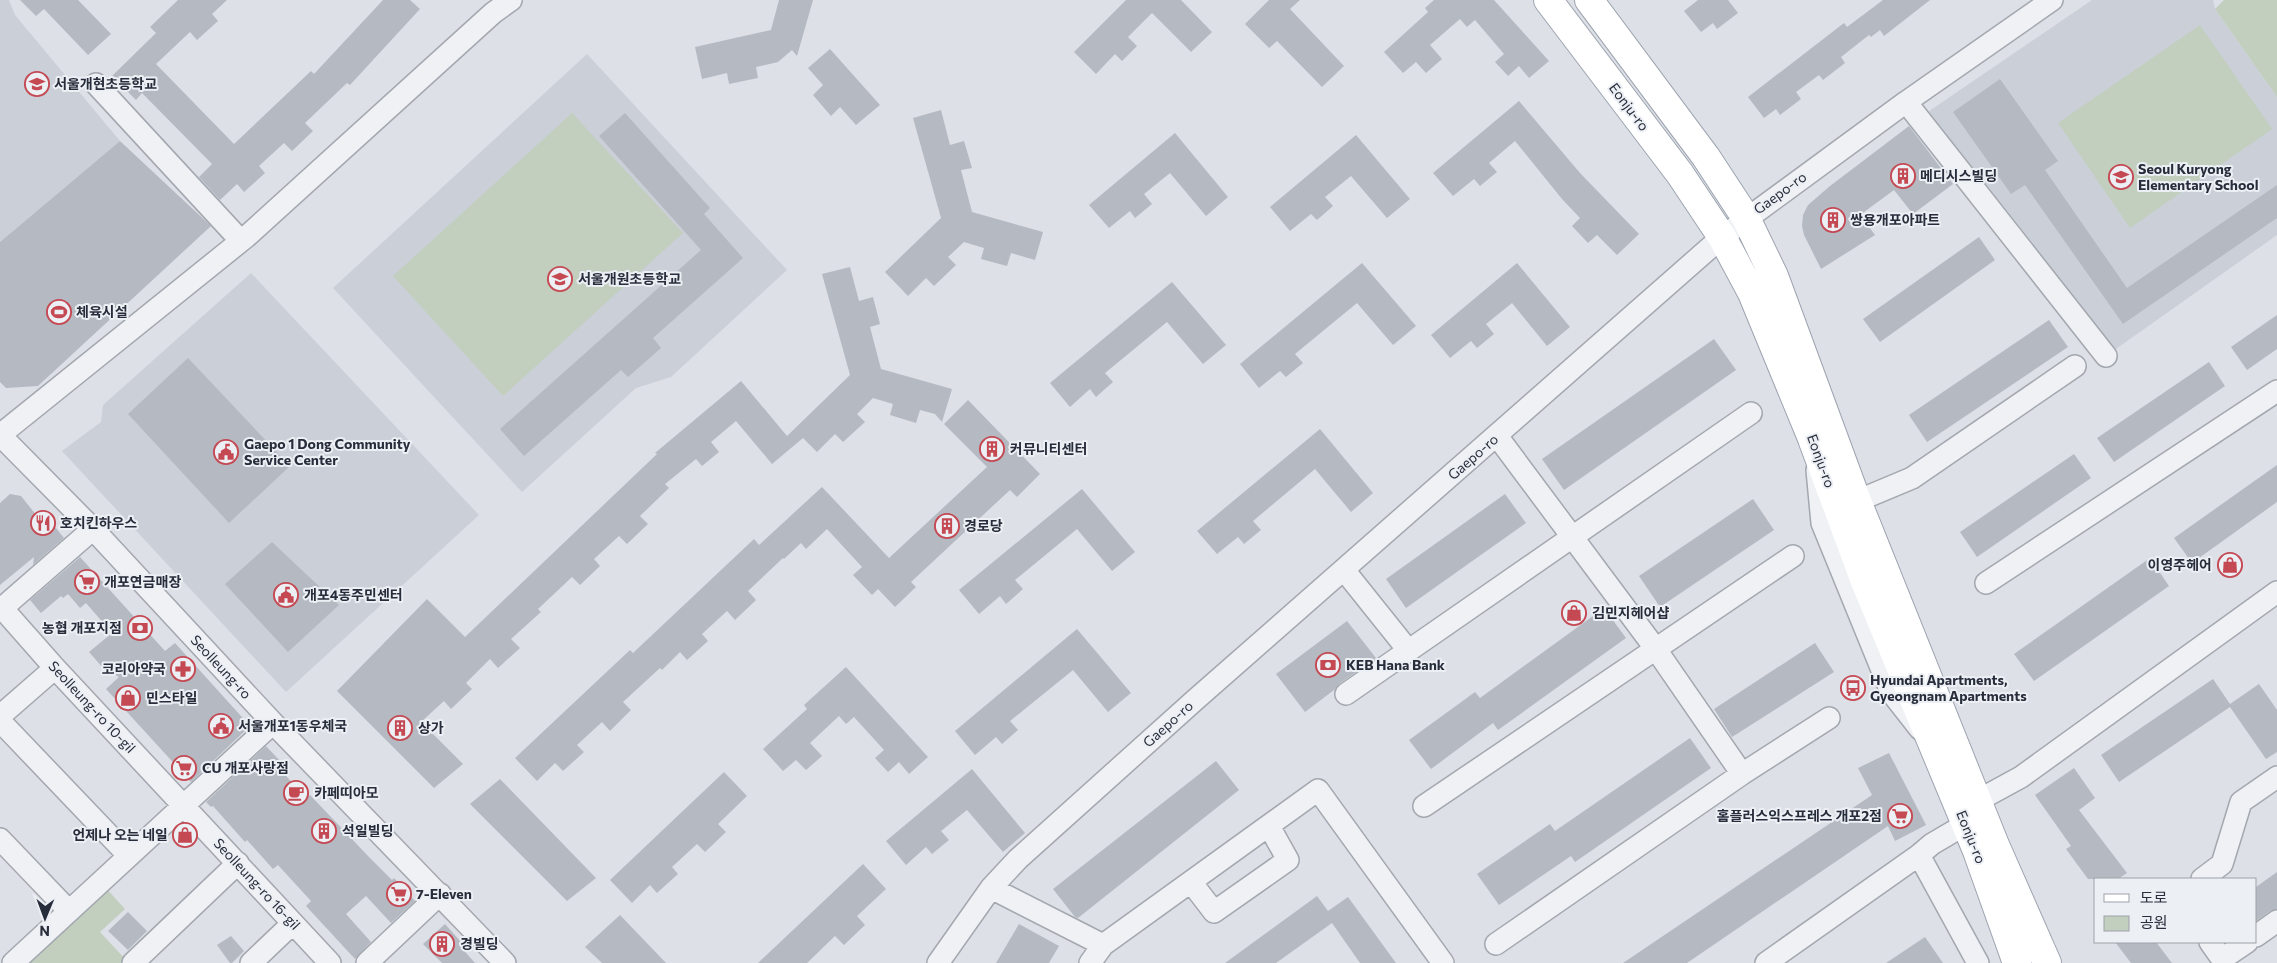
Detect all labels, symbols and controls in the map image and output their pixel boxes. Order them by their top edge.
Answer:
school or university icon: 서울개현초등학교 [24,71,50,97]
place label: 서울개현초등학교 [54,75,157,92]
street label: Eonju-ro [1606,79,1653,134]
place label: Seoul Kuryong Elementary School [2138,160,2258,193]
building icon: 메디시스빌딩 [1890,163,1916,189]
school or university icon: Seoul Kuryong Elementary School [2108,164,2134,190]
place label: 메디시스빌딩 [1920,167,1997,184]
street label: Gaepo-ro [1750,168,1809,217]
building icon: 쌍용개포아파트 [1820,207,1846,233]
place label: 쌍용개포아파트 [1850,211,1940,228]
school or university icon: 서울개원초등학교 [547,266,573,292]
place label: 서울개원초등학교 [578,270,681,287]
sports icon: 체육시설 [46,299,72,325]
place label: 체육시설 [76,303,128,320]
street label: Gaepo-ro [1444,430,1501,483]
street label: Eonju-ro [1804,432,1839,490]
place label: Gaepo 1 Dong Community Service Center [244,435,411,468]
building icon: 커뮤니티센터 [979,436,1005,462]
public building icon: Gaepo 1 Dong Community Service Center [213,439,239,465]
place label: 커뮤니티센터 [1010,440,1087,457]
restaurant icon: 호치킨하우스 [30,510,56,536]
building icon: 경로당 [934,513,960,539]
place label: 호치킨하우스 [60,514,137,531]
place label: 경로당 [964,517,1003,534]
shop icon: 이영주헤어 [2217,552,2243,578]
place label: 이영주헤어 [2148,556,2212,573]
supermarket icon: 개포연금매장 [74,569,100,595]
place label: 개포연금매장 [104,573,181,590]
public building icon: 개포4동주민센터 [273,582,299,608]
place label: 개포4동주민센터 [304,586,403,603]
shop icon: 김민지헤어샵 [1561,600,1587,626]
place label: 김민지헤어샵 [1592,604,1669,621]
bank icon: 농협 개포지점 [127,615,153,641]
place label: 농협 개포지점 [42,619,122,636]
street label: Seolleung-ro [187,631,255,702]
bank icon: KEB Hana Bank [1315,652,1341,678]
pharmacy icon: 코리아약국 [170,656,196,682]
place label: KEB Hana Bank [1346,656,1445,673]
street label: Seolleung-ro 10-gil [45,657,139,756]
place label: 코리아약국 [102,660,166,677]
place label: Hyundai Apartments, Gyeongnam Apartments [1870,671,2027,704]
bus stop icon: Hyundai Apartments, Gyeongnam Apartments [1840,675,1866,701]
shop icon: 민스타일 [115,685,141,711]
place label: 민스타일 [146,689,198,706]
street label: Gaepo-ro [1139,697,1196,750]
public building icon: 서울개포1동우체국 [208,713,234,739]
building icon: 상가 [387,715,413,741]
place label: 서울개포1동우체국 [238,717,347,734]
place label: 상가 [418,719,444,736]
supermarket icon: CU 개포사랑점 [171,755,197,781]
place label: CU 개포사랑점 [202,759,289,776]
cafe icon: 카페띠아모 [283,780,309,806]
place label: 카페띠아모 [314,784,379,801]
supermarket icon: 홈플러스익스프레스 개포2점 [1887,803,1913,829]
place label: 홈플러스익스프레스 개포2점 [1717,807,1882,824]
street label: Eonju-ro [1953,808,1990,866]
building icon: 석일빌딩 [311,818,337,844]
shop icon: 언제나 오는 네일 [172,822,198,848]
place label: 석일빌딩 [342,822,394,839]
place label: 언제나 오는 네일 [72,826,168,843]
street label: Seolleung-ro 16-gil [211,834,304,933]
legend [2094,878,2257,943]
supermarket icon: 7-Eleven [386,881,412,907]
place label: 7-Eleven [416,885,472,902]
text: 도로 [2140,888,2168,906]
north arrow [20,893,70,943]
text: 공원 [2140,913,2168,931]
text: N [39,923,50,940]
building icon: 경빌딩 [429,931,455,957]
place label: 경빌딩 [460,935,499,952]

